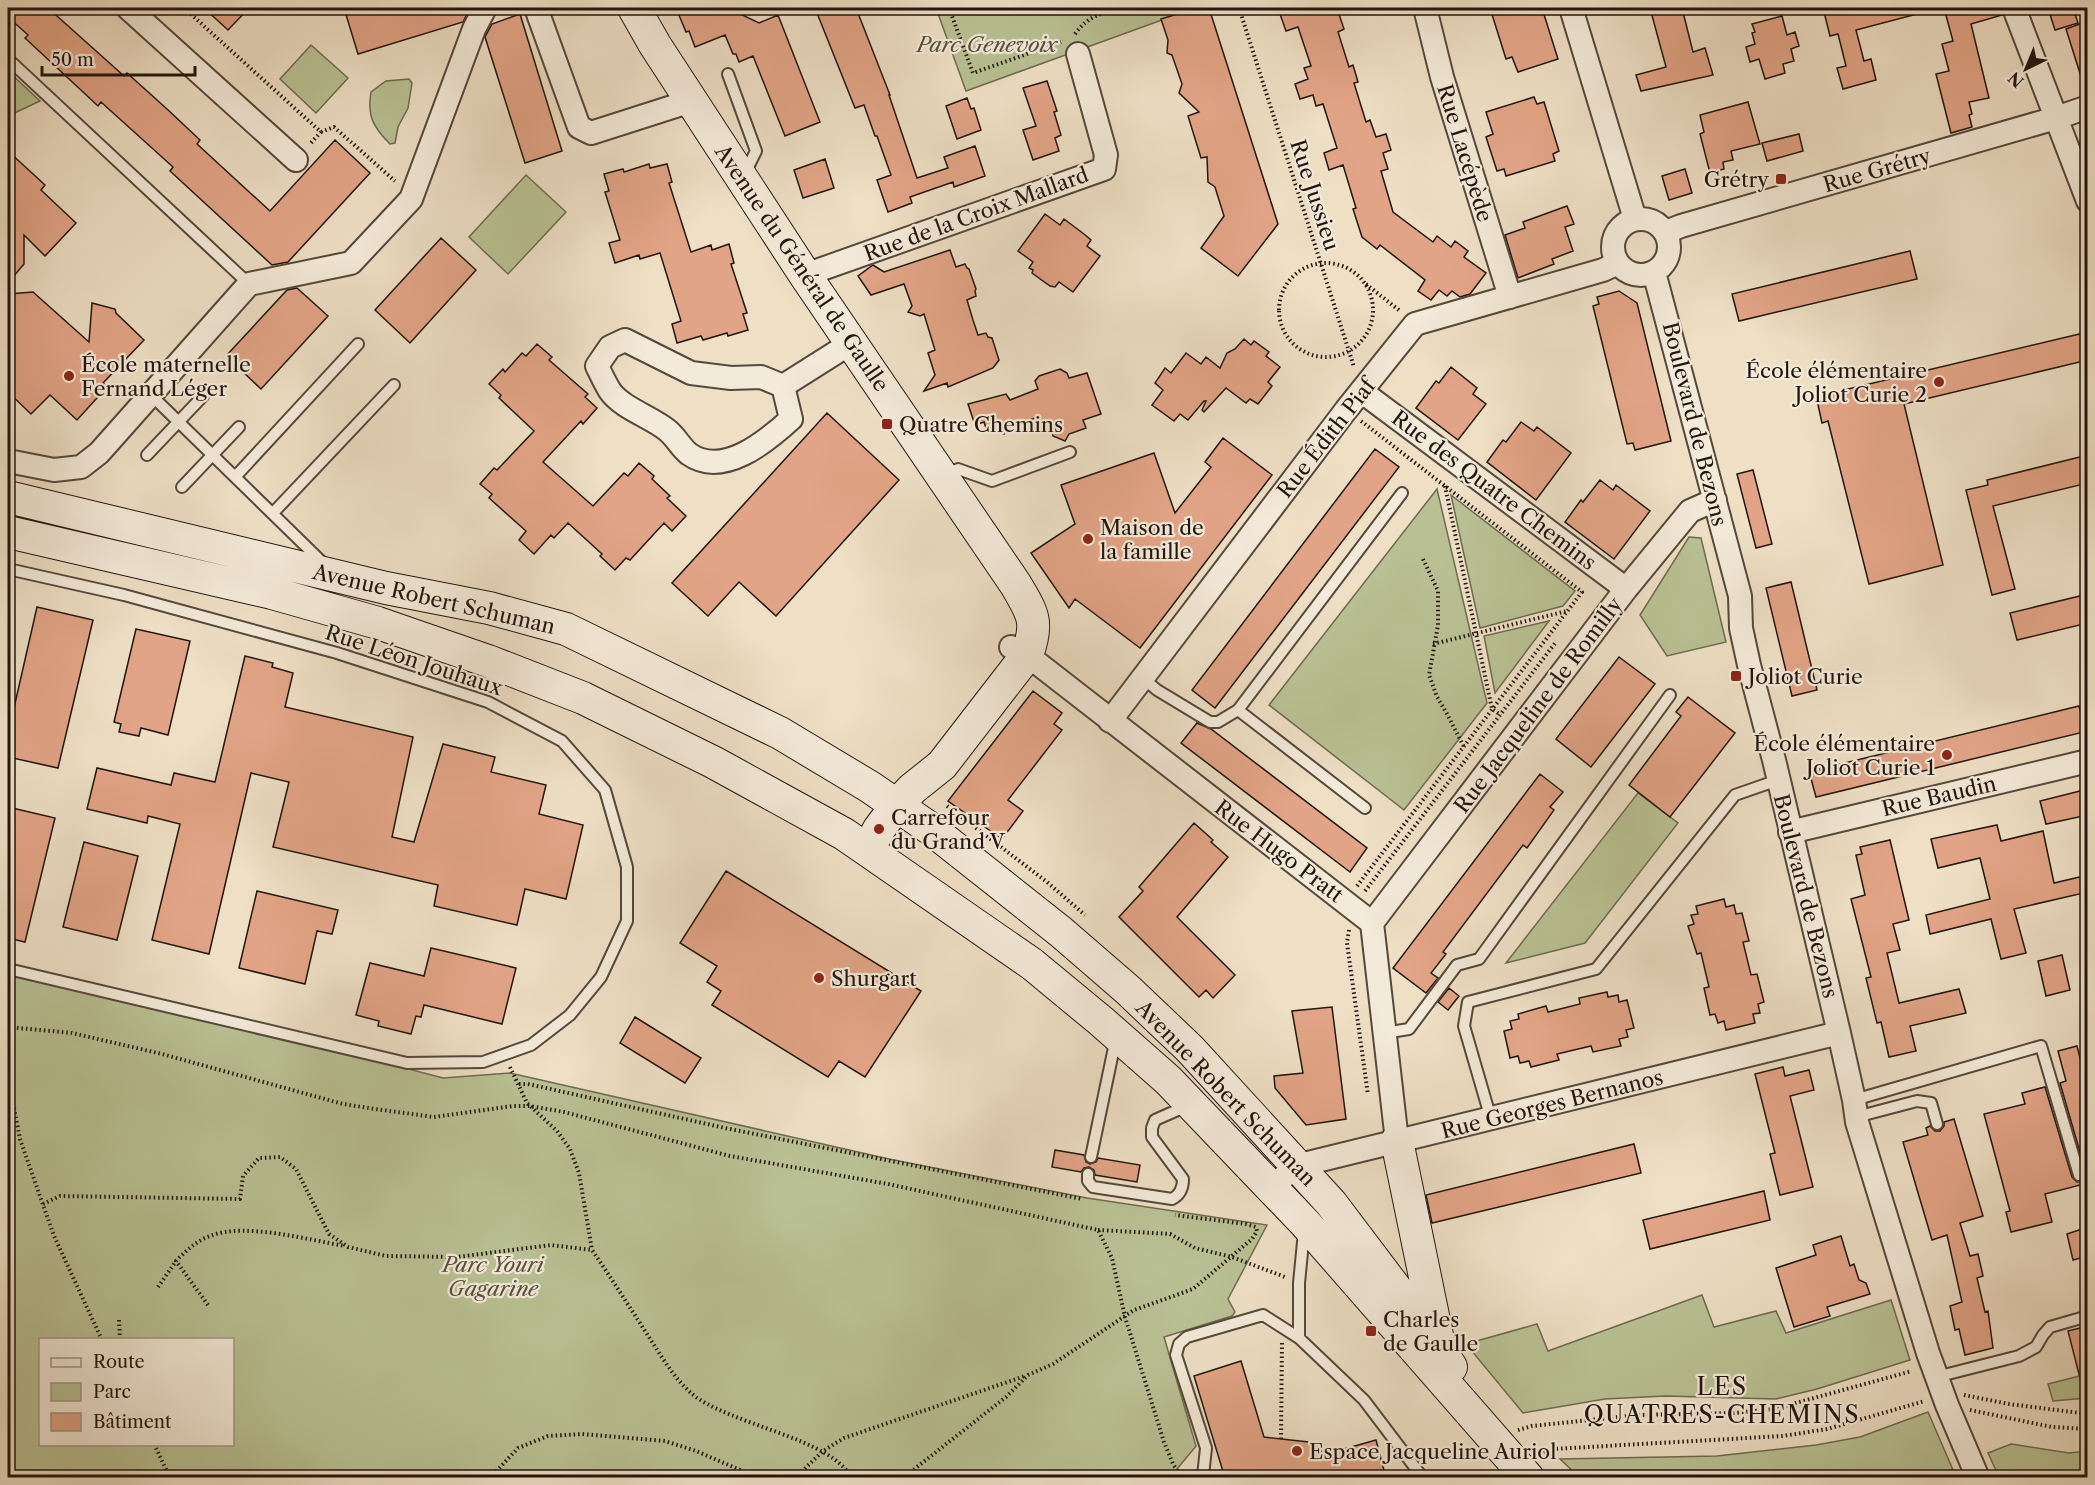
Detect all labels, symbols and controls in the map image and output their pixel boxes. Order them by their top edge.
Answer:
park label: Parc Genevoix [915,32,1059,57]
scale bar [42,39,195,77]
north arrow [1996,39,2056,99]
text: 50 m [51,49,94,71]
text: N [2004,68,2028,92]
street label: Rue Lacépède [1432,81,1498,225]
street label: Rue Jussieu [1285,136,1345,254]
street label: Avenue du Général de Gaulle [709,139,894,396]
street label: Rue Grétry [1820,143,1934,197]
street label: Rue de la Croix Mallard [860,162,1092,266]
place label: Grétry [1704,167,1769,192]
marker: Grétry [1774,172,1788,186]
street label: Boulevard de Bezons [1658,319,1732,529]
place label: École maternelle Fernand Léger [81,352,251,401]
place label: École élémentaire Joliot Curie 2 [1746,358,1927,407]
marker: École maternelle Fernand Léger [62,369,76,383]
street label: Rue Édith Piaf [1272,371,1382,503]
marker: École élémentaire Joliot Curie 2 [1932,375,1946,389]
street label: Rue des Quatre Chemins [1387,405,1601,575]
place label: Quatre Chemins [899,412,1063,437]
marker: Quatre Chemins [880,417,894,431]
place label: Maison de la famille [1100,515,1204,564]
marker: Maison de la famille [1081,532,1095,546]
street label: Avenue Robert Schuman [309,559,558,639]
street label: Rue Jacqueline de Romilly [1449,592,1627,818]
street label: Rue Léon Jouhaux [322,620,507,701]
place label: Joliot Curie [1745,664,1863,689]
marker: Joliot Curie [1729,669,1743,683]
place label: École élémentaire Joliot Curie 1 [1754,731,1935,780]
marker: École élémentaire Joliot Curie 1 [1940,748,1954,762]
street label: Rue Baudin [1879,771,1999,821]
street label: Boulevard de Bezons [1769,791,1843,1001]
street label: Rue Hugo Pratt [1210,795,1349,908]
place label: Carrefour du Grand V [891,805,1006,854]
marker: Carrefour du Grand V [872,822,886,836]
place label: Shurgart [831,966,917,991]
marker: Shurgart [812,971,826,985]
street label: Avenue Robert Schuman [1130,994,1321,1191]
street label: Rue Georges Bernanos [1438,1064,1666,1144]
park label: Parc Youri Gagarine [440,1252,545,1301]
place label: Charles de Gaulle [1383,1307,1478,1356]
marker: Charles de Gaulle [1364,1324,1378,1338]
legend [39,1338,234,1446]
text: Route [93,1351,145,1373]
district label: LES QUATRES-CHEMINS [1584,1372,1860,1429]
text: Parc [93,1381,131,1403]
text: Bâtiment [93,1411,172,1433]
place label: Espace Jacqueline Auriol [1309,1439,1556,1464]
marker: Espace Jacqueline Auriol [1290,1444,1304,1458]

